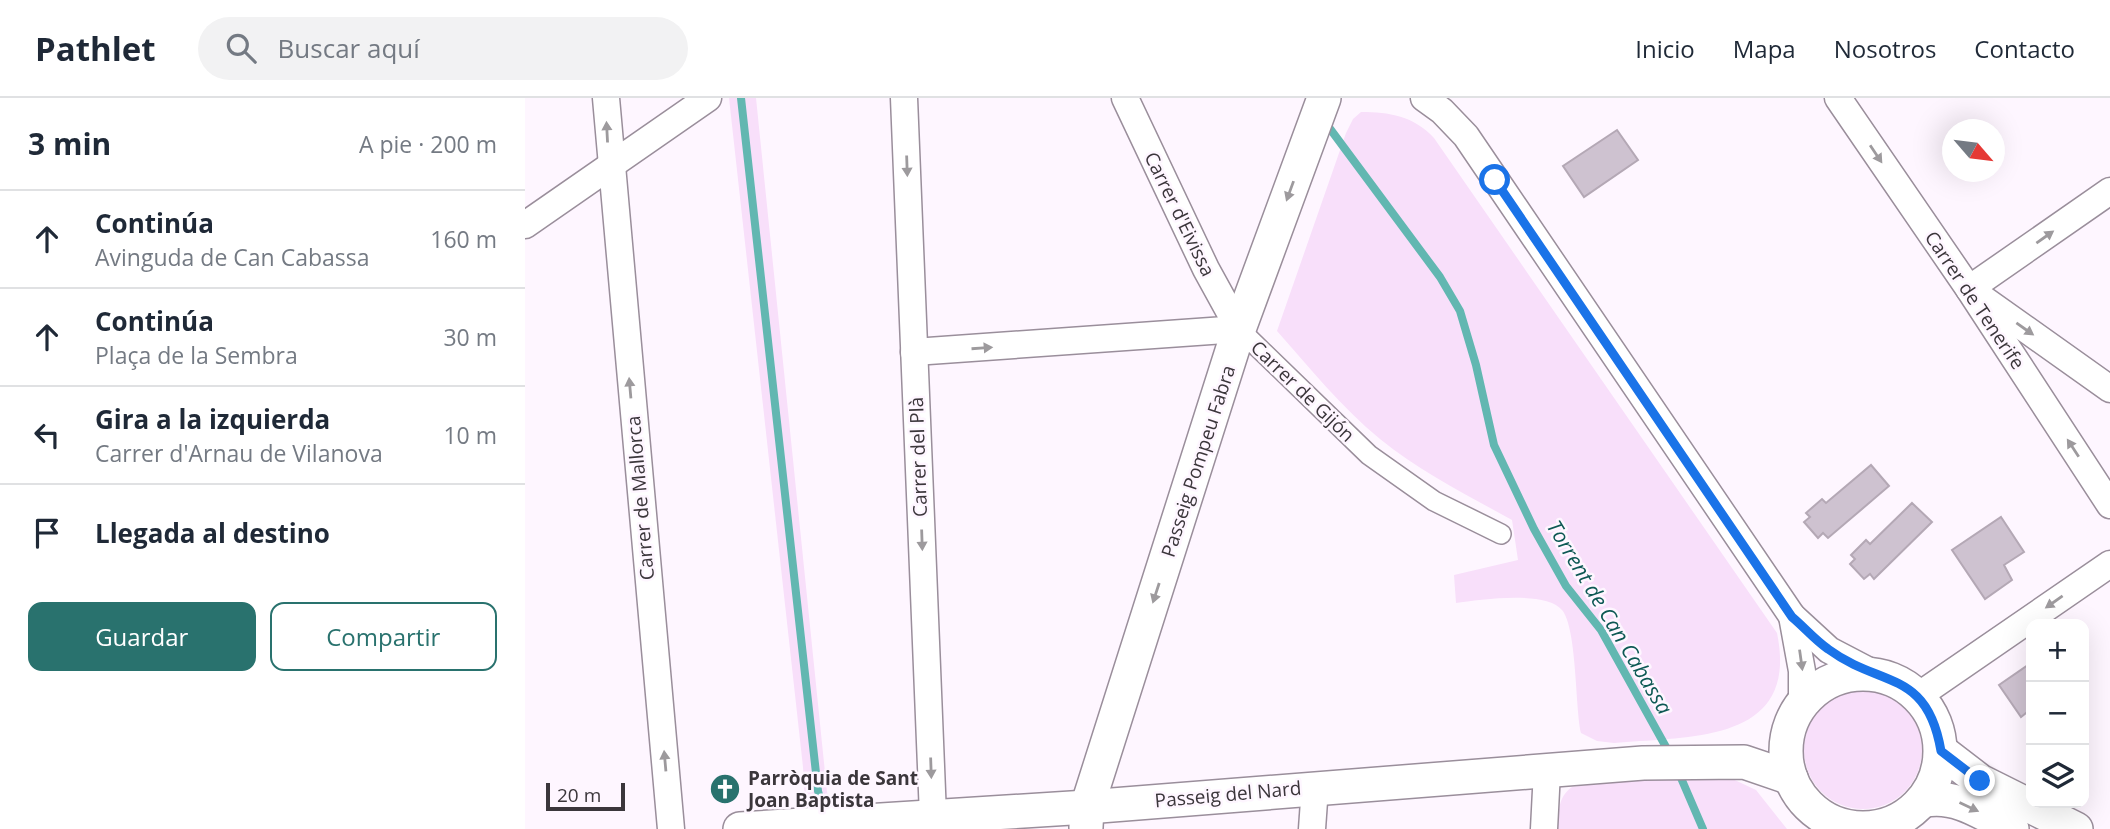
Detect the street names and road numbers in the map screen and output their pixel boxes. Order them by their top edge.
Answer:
street label: Carrer d'Eivissa [1139,147,1221,281]
street label: Carrer de Tenerife [1919,226,2031,374]
street label: Carrer de Gijón [1245,335,1361,447]
street label: Passeig Pompeu Fabra [1155,362,1241,560]
street label: Carrer del Plà [903,396,933,518]
street label: Carrer de Mallorca [620,415,660,581]
street label: Passeig del Nard [1154,775,1302,813]

